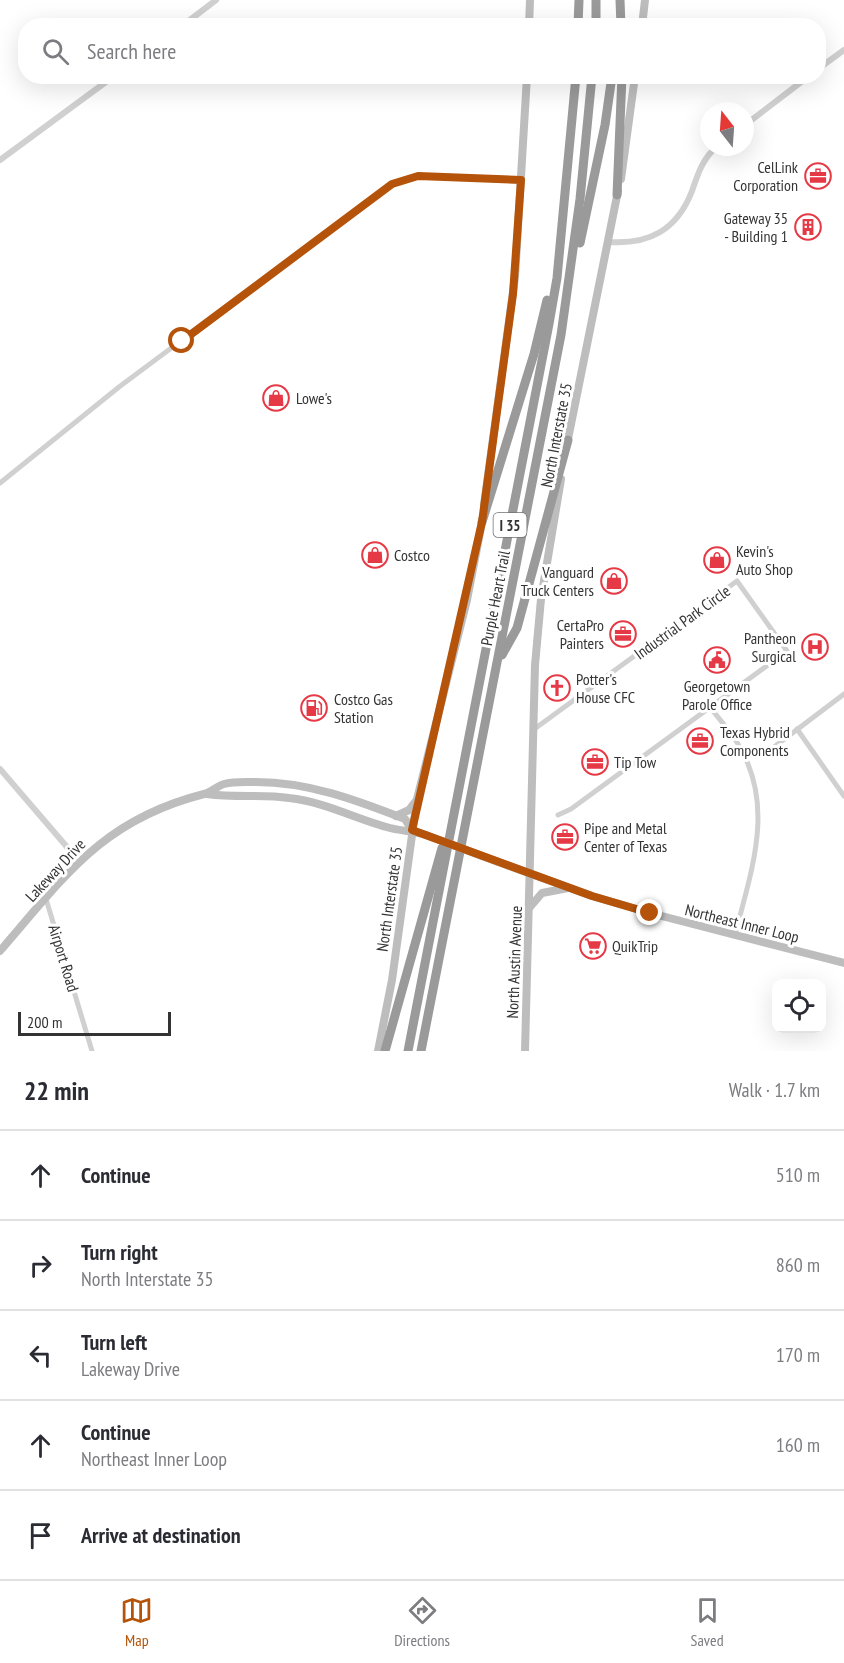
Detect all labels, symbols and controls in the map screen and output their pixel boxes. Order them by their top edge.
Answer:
search box [18,18,826,84]
icon: search [39,35,72,68]
text: Search here [87,37,176,65]
north arrow [700,102,754,156]
place label: CelLink Corporation [733,157,799,195]
office icon: CelLink Corporation [803,161,833,191]
place label: Gateway 35 - Building 1 [724,208,788,246]
building icon: Gateway 35 - Building 1 [793,212,823,242]
route start [168,327,194,353]
street label: North Interstate 35 [536,381,576,489]
shop icon: Lowe's [261,383,291,413]
place label: Lowe's [296,388,332,408]
road number: I 35 [494,513,526,537]
shop icon: Costco [360,540,390,570]
place label: Kevin's Auto Shop [736,541,793,579]
place label: Costco [394,545,430,565]
shop icon: Kevin's Auto Shop [702,545,732,575]
street label: Purple Heart Trail [476,549,514,647]
place label: Vanguard Truck Centers [521,562,594,600]
shop icon: Vanguard Truck Centers [599,566,629,596]
street label: Industrial Park Circle [630,580,734,664]
place label: CertaPro Painters [557,615,604,653]
office icon: CertaPro Painters [608,619,638,649]
place label: Pantheon Surgical [744,628,796,666]
hospital icon: Pantheon Surgical [800,632,830,662]
public building icon: Georgetown Parole Office [702,645,732,675]
place label: Potter's House CFC [576,669,635,707]
church icon: Potter's House CFC [542,673,572,703]
place label: Georgetown Parole Office [682,676,752,714]
place label: Costco Gas Station [334,689,393,727]
fuel station icon: Costco Gas Station [299,693,329,723]
place label: Texas Hybrid Components [720,722,790,760]
office icon: Texas Hybrid Components [685,726,715,756]
office icon: Tip Tow [580,747,610,777]
place label: Tip Tow [614,752,657,772]
place label: Pipe and Metal Center of Texas [584,818,667,856]
office icon: Pipe and Metal Center of Texas [550,822,580,852]
street label: Lakeway Drive [21,834,89,906]
street label: North Interstate 35 [372,845,406,953]
route end [636,899,662,925]
street label: Northeast Inner Loop [683,899,801,947]
street label: North Austin Avenue [502,905,526,1019]
street label: Airport Road [44,922,84,994]
supermarket icon: QuikTrip [578,931,608,961]
place label: QuikTrip [612,936,658,956]
map controls [772,979,826,1033]
button: locate [772,979,826,1033]
scale bar [18,1009,171,1036]
text: 200 m [27,1012,62,1032]
text: 22 min [24,1074,89,1107]
text: Walk · 1.7 km [729,1077,820,1103]
icon: ahead [24,1159,57,1192]
text: Continue [81,1161,151,1189]
text: 510 m [776,1162,820,1188]
text: Turn right [81,1238,158,1266]
icon: right [24,1249,57,1282]
text: 860 m [776,1252,820,1278]
text: North Interstate 35 [81,1266,214,1292]
text: Turn left [81,1328,147,1356]
icon: left [24,1339,57,1372]
text: 170 m [776,1342,820,1368]
text: Lakeway Drive [81,1356,180,1382]
text: Continue [81,1418,151,1446]
icon: ahead [24,1429,57,1462]
text: 160 m [776,1432,820,1458]
text: Northeast Inner Loop [81,1446,227,1472]
icon: arrive [24,1519,57,1552]
text: Arrive at destination [81,1521,241,1549]
tab: Map [120,1594,153,1650]
tab: Directions [394,1594,450,1650]
tab: Saved [691,1594,724,1650]

